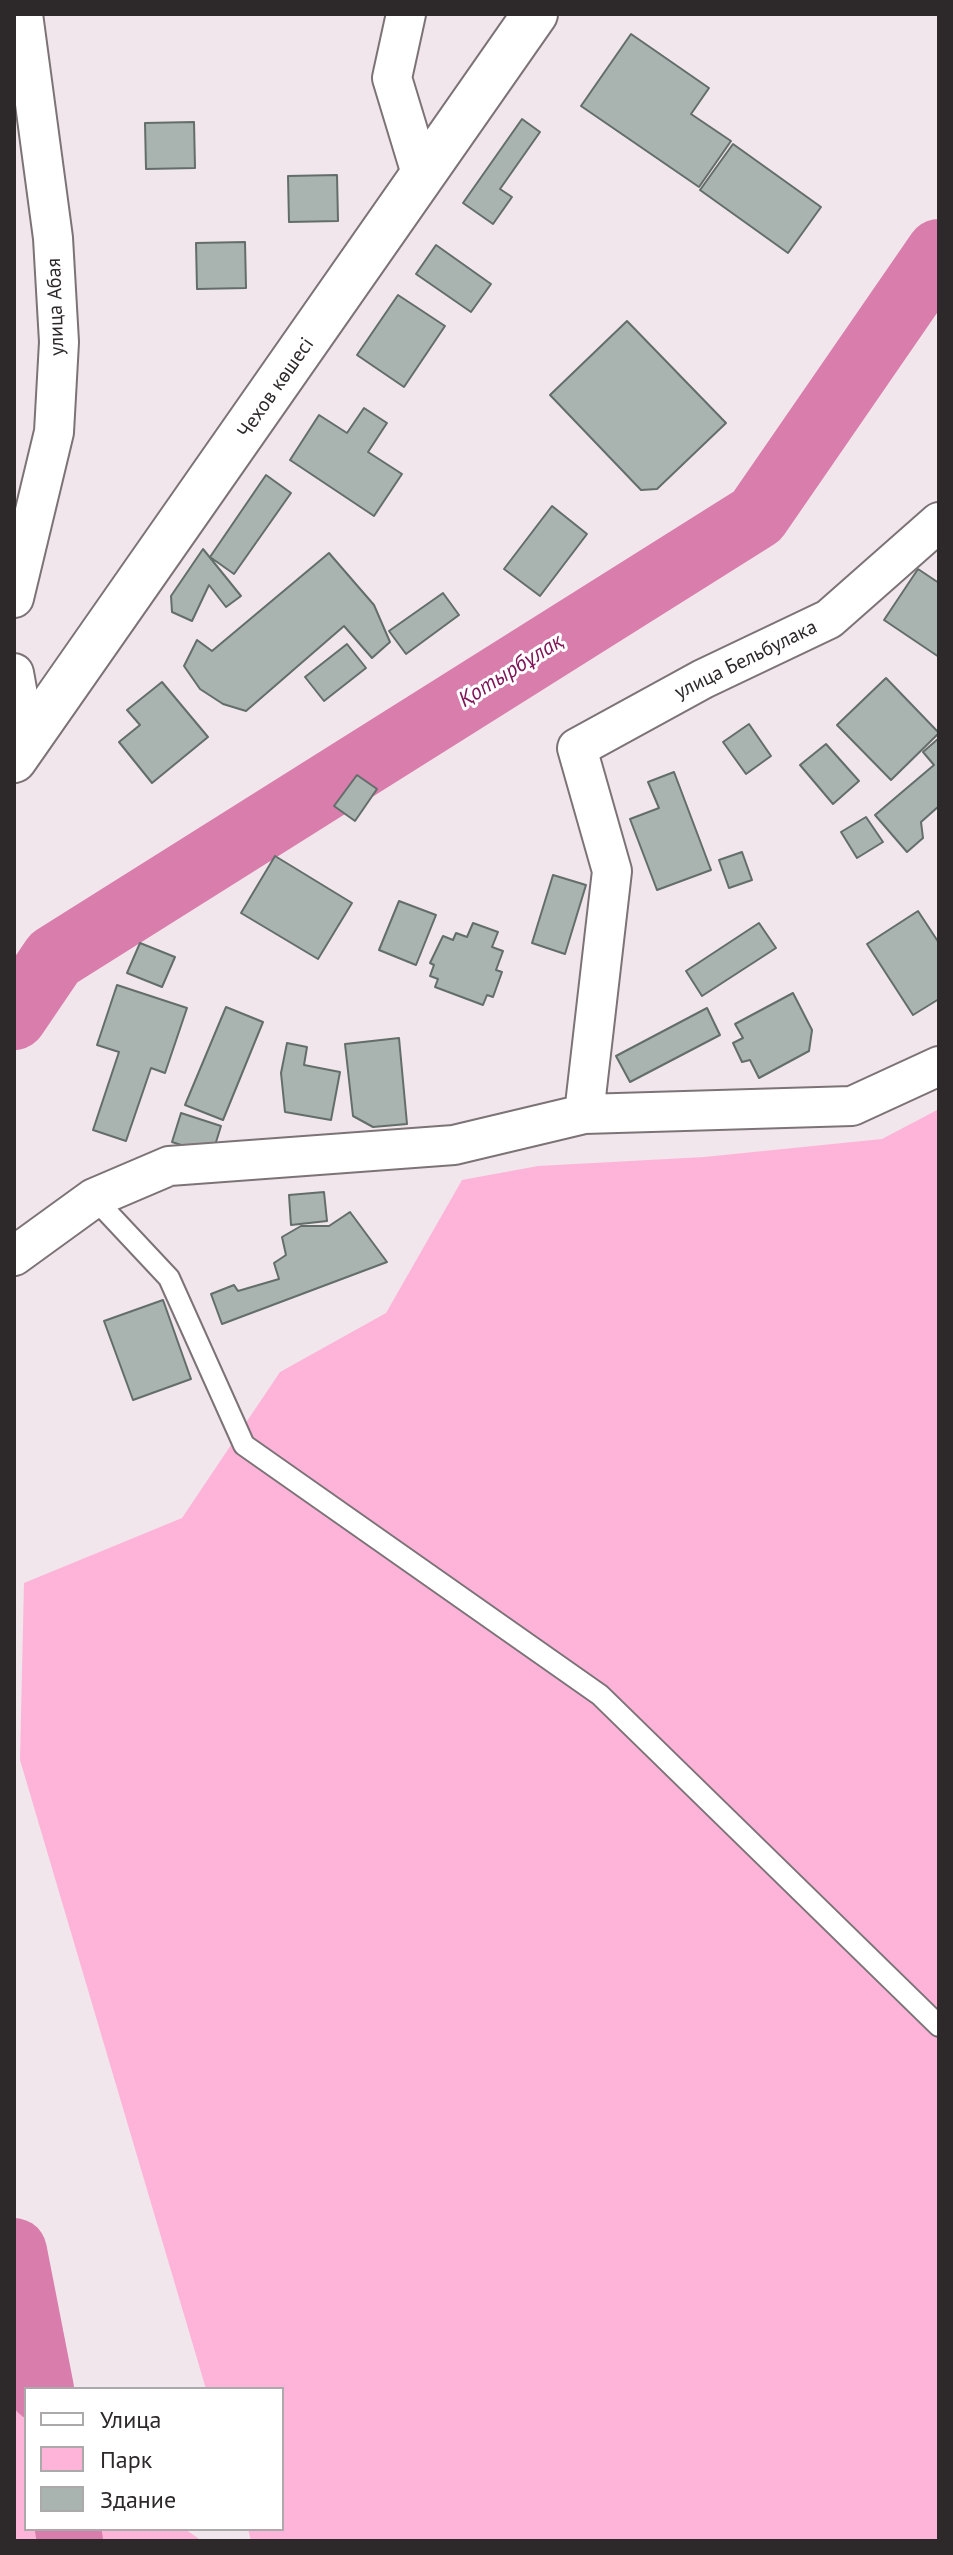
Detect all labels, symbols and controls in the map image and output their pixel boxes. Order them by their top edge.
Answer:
street label: улица Абая [42,258,70,356]
street label: Чехов көшесі [233,333,319,443]
street label: улица Бельбулака [671,615,821,705]
water label: Қотырбұлақ [454,629,568,713]
legend [24,2387,284,2531]
text: Улица [100,2404,161,2435]
text: Парк [100,2444,152,2475]
text: Здание [100,2484,176,2515]

